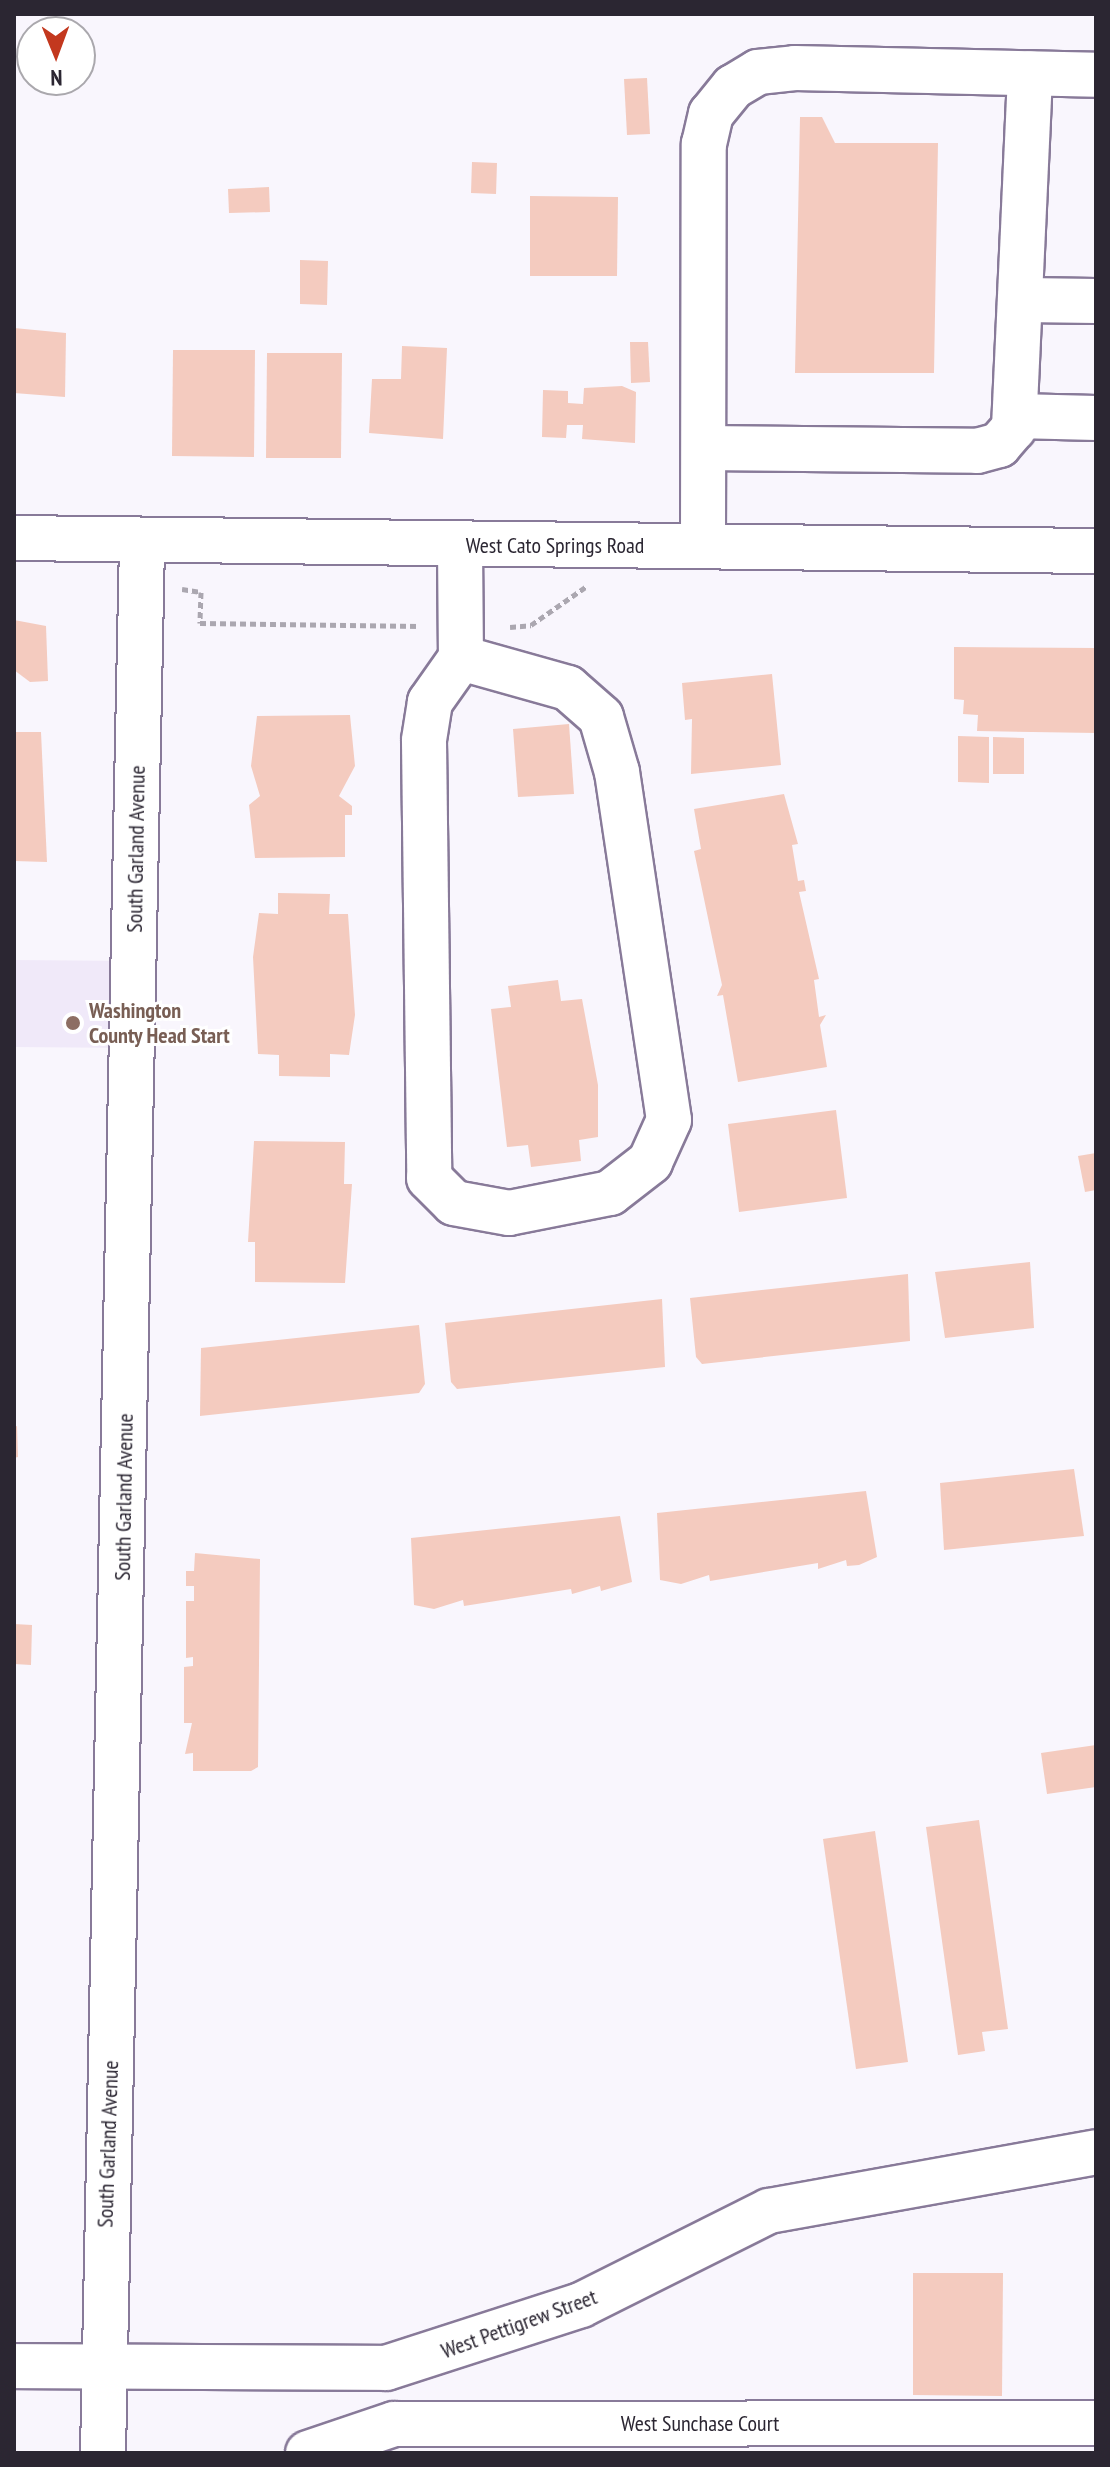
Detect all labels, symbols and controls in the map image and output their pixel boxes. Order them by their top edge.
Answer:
north arrow [16,16,96,96]
text: N [50,64,63,92]
street label: West Cato Springs Road [466,533,644,559]
street label: South Garland Avenue [121,765,151,933]
place label: Washington County Head Start [89,997,230,1048]
marker: Washington County Head Start [64,1014,82,1032]
street label: South Garland Avenue [109,1413,139,1581]
street label: South Garland Avenue [92,2060,124,2228]
street label: West Pettigrew Street [437,2284,601,2364]
street label: West Sunchase Court [621,2411,779,2437]

